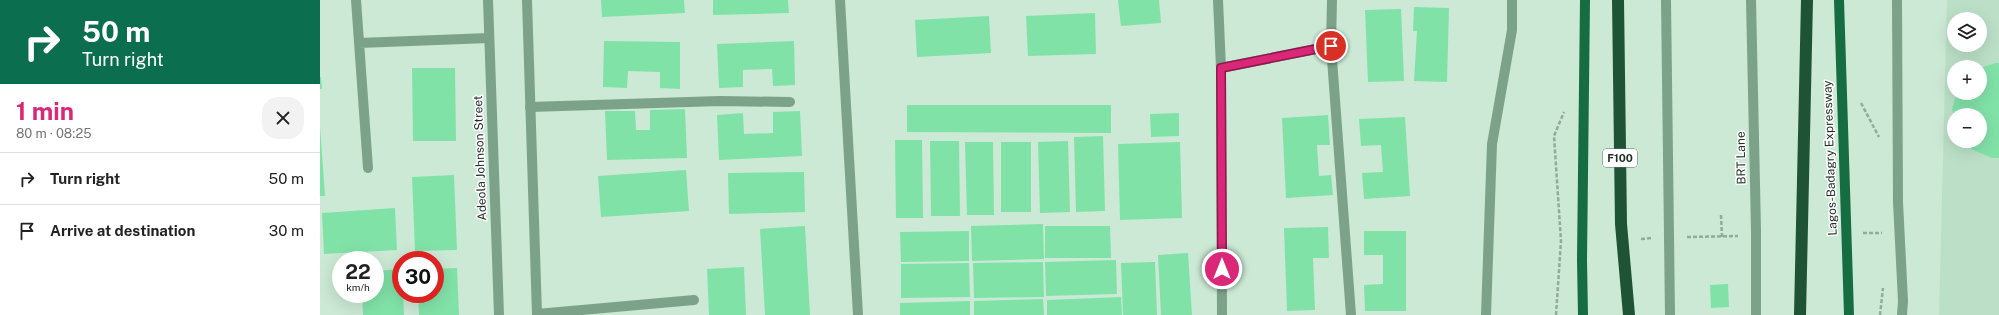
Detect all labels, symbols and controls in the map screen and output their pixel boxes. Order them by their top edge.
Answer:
map controls [1947,12,1987,148]
button: layers [1947,12,1987,52]
text: 50 m [82,15,150,48]
icon: right [16,16,68,68]
pin [1314,29,1348,63]
icon: arrive [1320,35,1342,57]
text: Turn right [82,49,164,70]
button: + [1947,60,1987,100]
street label: Lagos-Badagry Expressway [1820,80,1840,236]
street label: Adeola Johnson Street [471,95,489,221]
text: 1 min [16,97,74,125]
button: close [262,97,304,139]
button: − [1947,108,1987,148]
text: 80 m · 08:25 [16,126,91,141]
street label: BRT Lane [1734,131,1748,185]
road number: F100 [1603,149,1637,167]
icon: right [16,168,38,190]
text: Turn right [50,170,120,187]
text: 50 m [269,170,304,187]
icon: arrive [16,220,38,242]
text: Arrive at destination [50,222,195,239]
text: 30 m [269,222,304,239]
position arrow [1201,248,1243,290]
speed limit sign: 30 [392,251,444,303]
text: 22 [345,260,371,284]
text: km/h [346,281,370,293]

